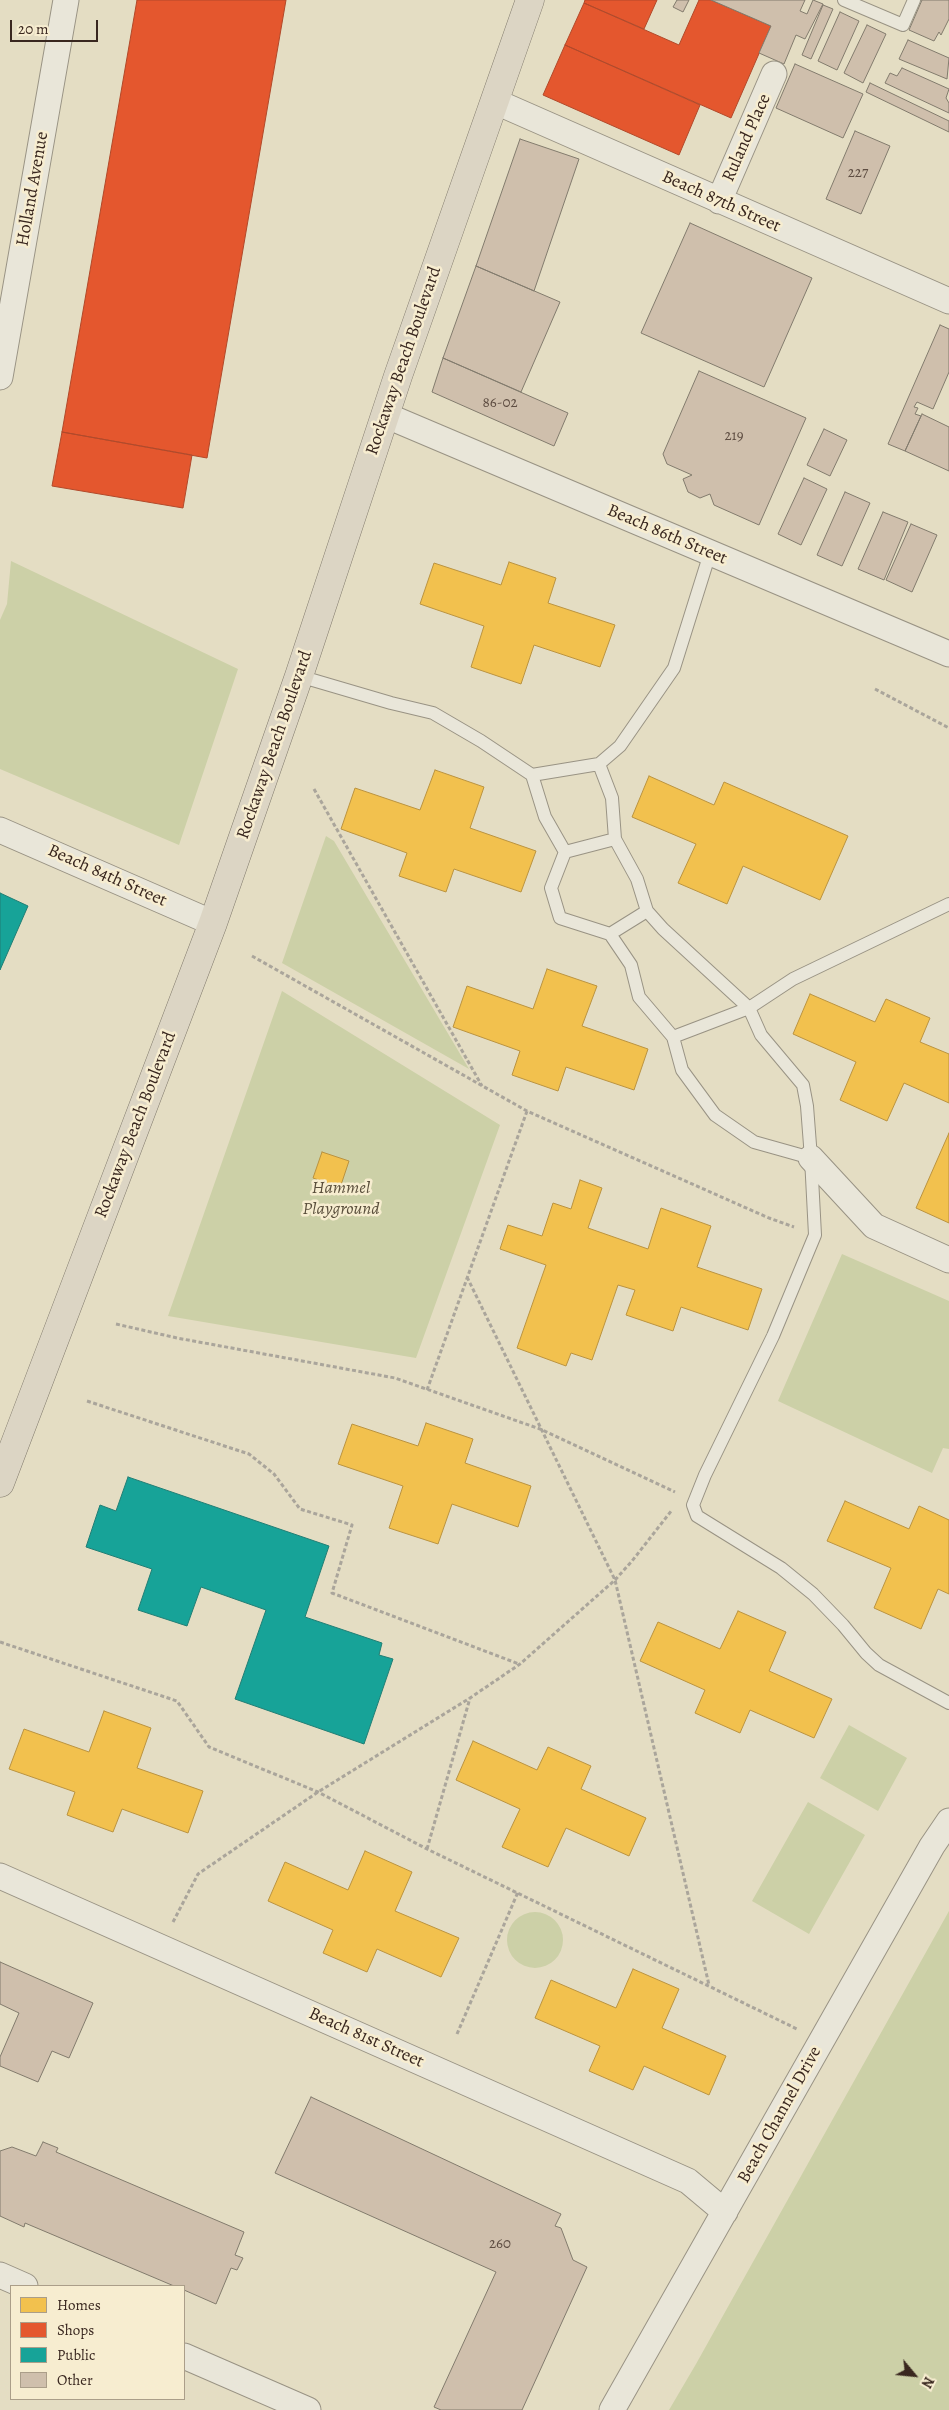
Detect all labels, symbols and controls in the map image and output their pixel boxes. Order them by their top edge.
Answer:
scale bar [12,10,100,42]
text: 20 m [18,19,49,39]
street label: Ruland Place [718,91,776,185]
street label: Holland Avenue [12,130,54,248]
house number: 227 [848,164,868,182]
street label: Beach 87th Street [658,166,784,238]
street label: Rockaway Beach Boulevard [362,264,446,458]
house number: 86-02 [482,394,518,412]
house number: 219 [724,427,744,445]
street label: Beach 86th Street [604,500,730,570]
street label: Rockaway Beach Boulevard [233,648,317,842]
street label: Beach 84th Street [44,840,170,912]
street label: Rockaway Beach Boulevard [90,1029,182,1221]
park label: Hammel Playground [302,1178,380,1220]
street label: Beach 81st Street [305,2003,427,2073]
street label: Beach Channel Drive [733,2043,827,2187]
house number: 260 [489,2235,511,2253]
legend [10,2285,185,2400]
text: Homes [57,2295,101,2315]
text: Shops [57,2320,94,2340]
text: Public [57,2345,95,2365]
north arrow [889,2350,939,2400]
text: Other [57,2370,93,2390]
text: N [917,2373,938,2391]

